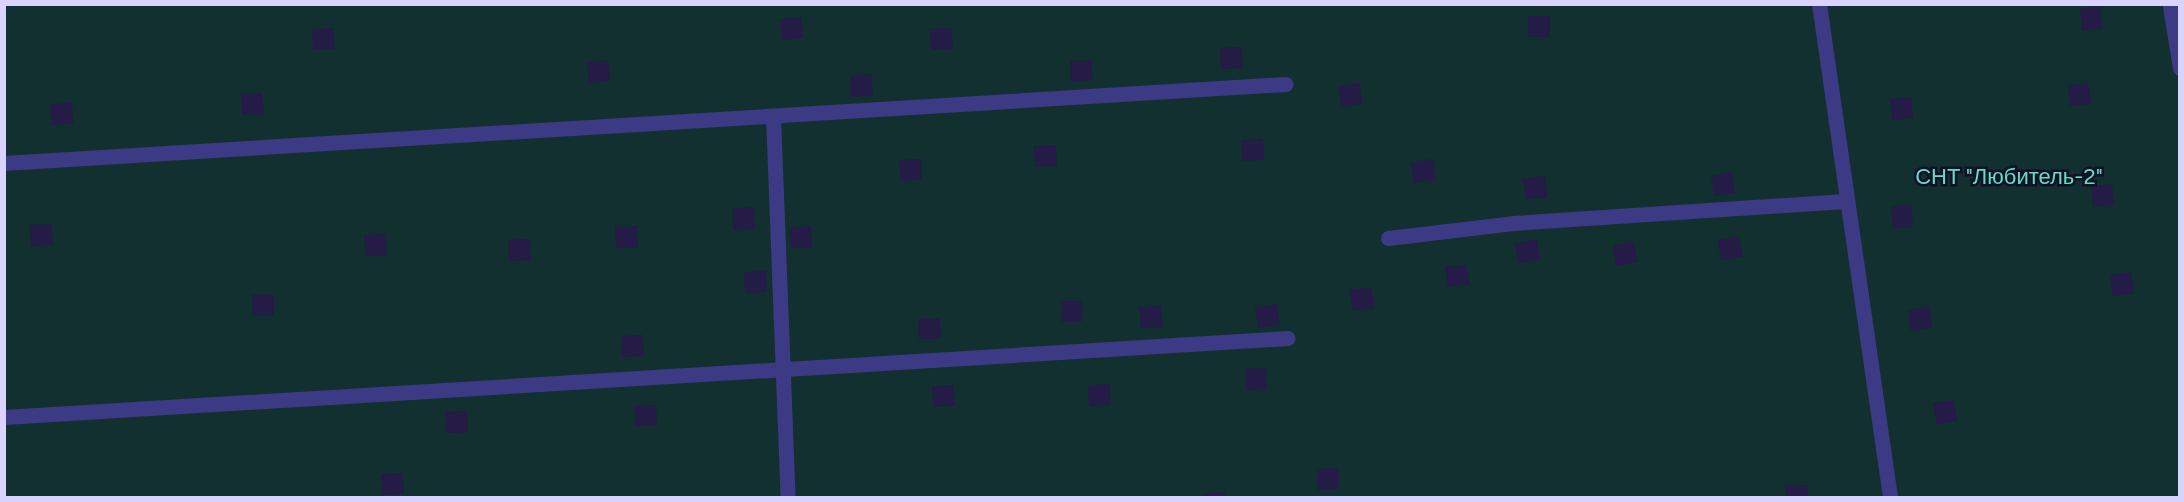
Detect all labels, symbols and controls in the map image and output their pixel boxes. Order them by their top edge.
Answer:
park label: СНТ "Любитель-2" [1915,164,2103,190]

